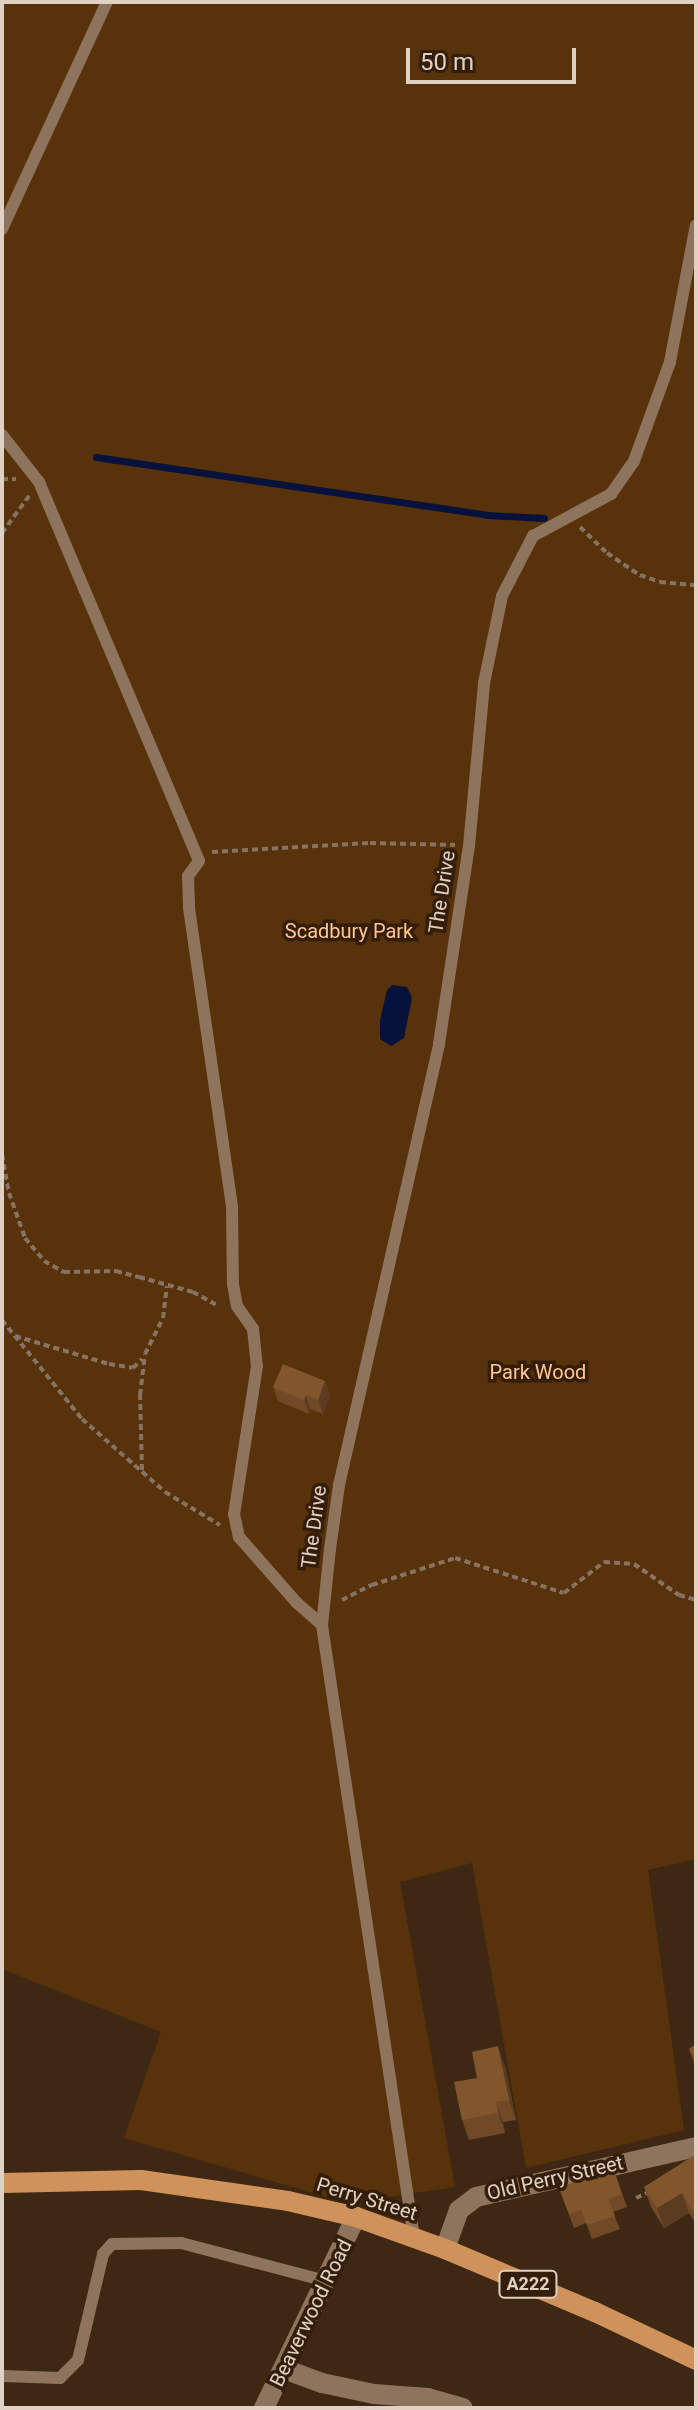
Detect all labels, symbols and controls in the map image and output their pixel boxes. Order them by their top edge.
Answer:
scale bar [410,32,580,82]
text: 50 m [420,48,474,76]
street label: The Drive [424,849,460,935]
park label: Scadbury Park [285,919,413,943]
park label: Park Wood [490,1360,586,1384]
street label: The Drive [296,1484,332,1570]
street label: Old Perry Street [485,2151,625,2205]
street label: Perry Street [314,2172,420,2226]
street label: Beaverwood Road [265,2235,357,2391]
road number: A222 [498,2270,558,2298]

